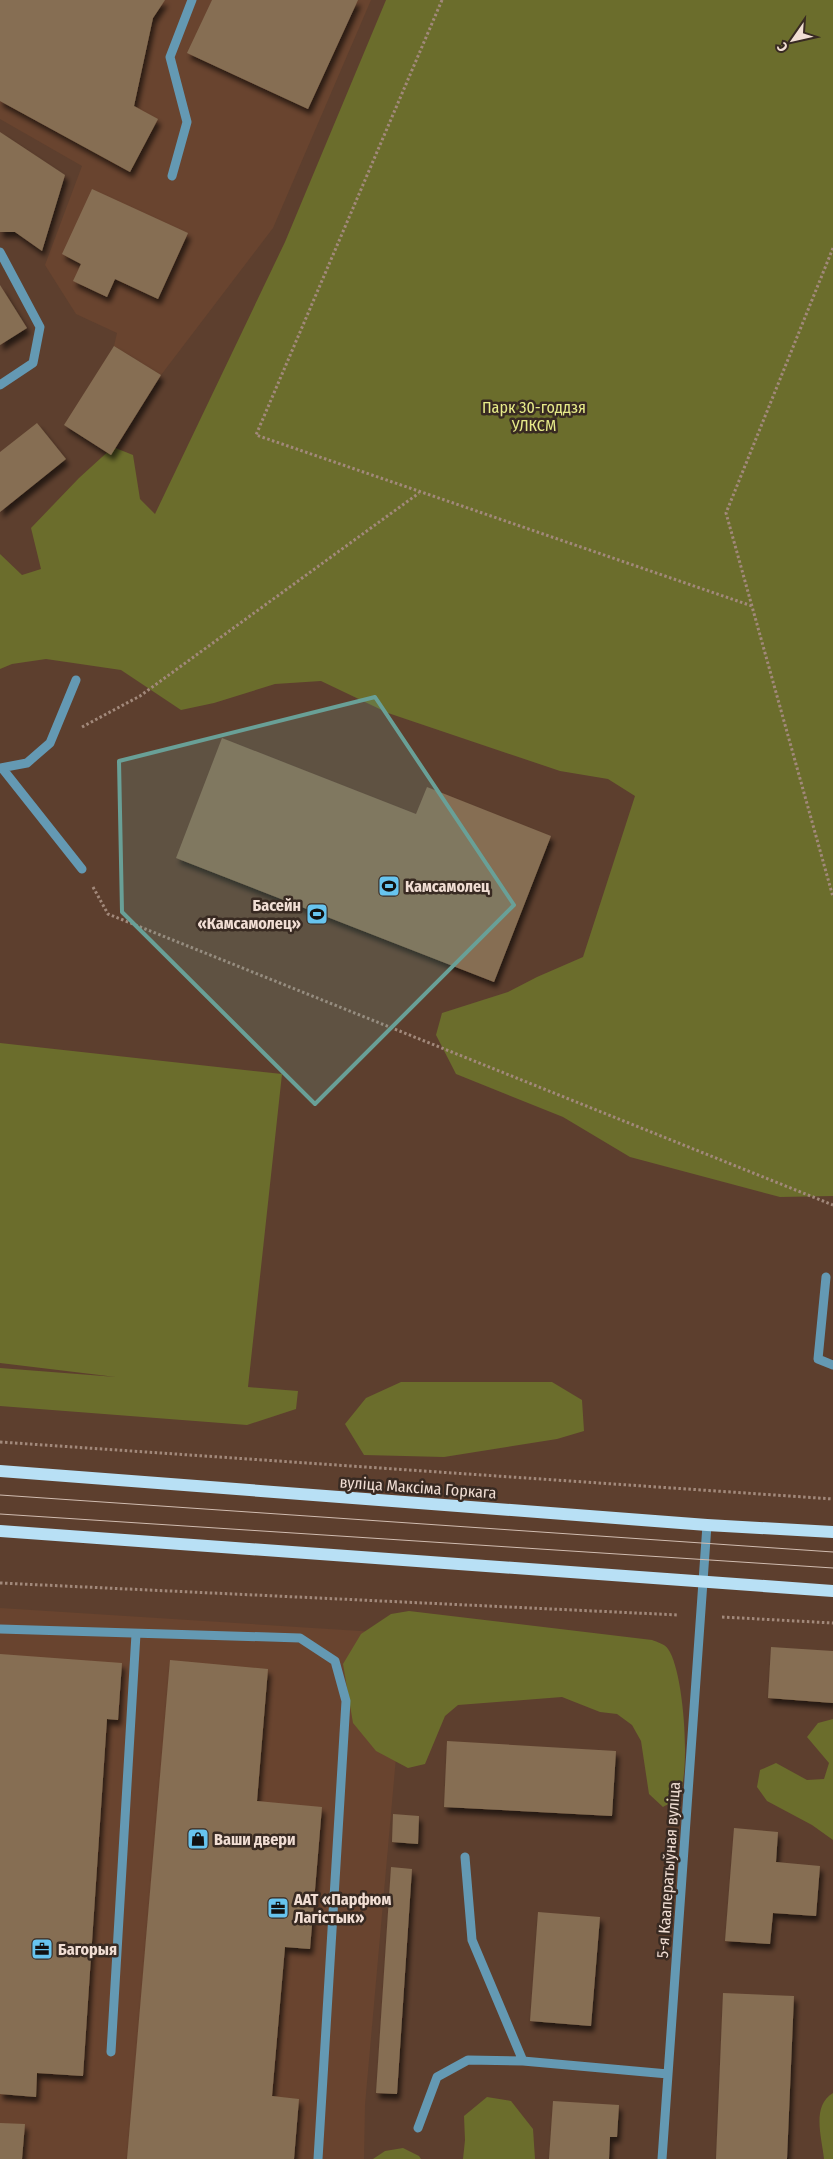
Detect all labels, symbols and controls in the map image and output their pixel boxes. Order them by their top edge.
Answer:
north arrow [768,15,818,65]
text: С [773,39,792,55]
park label: Парк 30-годдзя УЛКСМ [482,398,586,435]
sports icon: Камсамолец [377,874,401,898]
place label: Камсамолец [405,877,490,896]
place label: Басейн «Камсамолец» [197,896,301,933]
sports icon: Басейн «Камсамолец» [305,902,329,926]
street label: вуліца Максіма Горкага [339,1473,497,1502]
street label: 5-я Кааператыўная вуліца [653,1781,684,1959]
shop icon: Ваши двери [186,1827,210,1851]
place label: Ваши двери [214,1830,296,1849]
place label: ААТ «Парфюм Лагістык» [293,1890,391,1927]
office icon: ААТ «Парфюм Лагістык» [266,1896,290,1920]
office icon: Багорыя [30,1937,54,1961]
place label: Багорыя [58,1940,117,1959]

